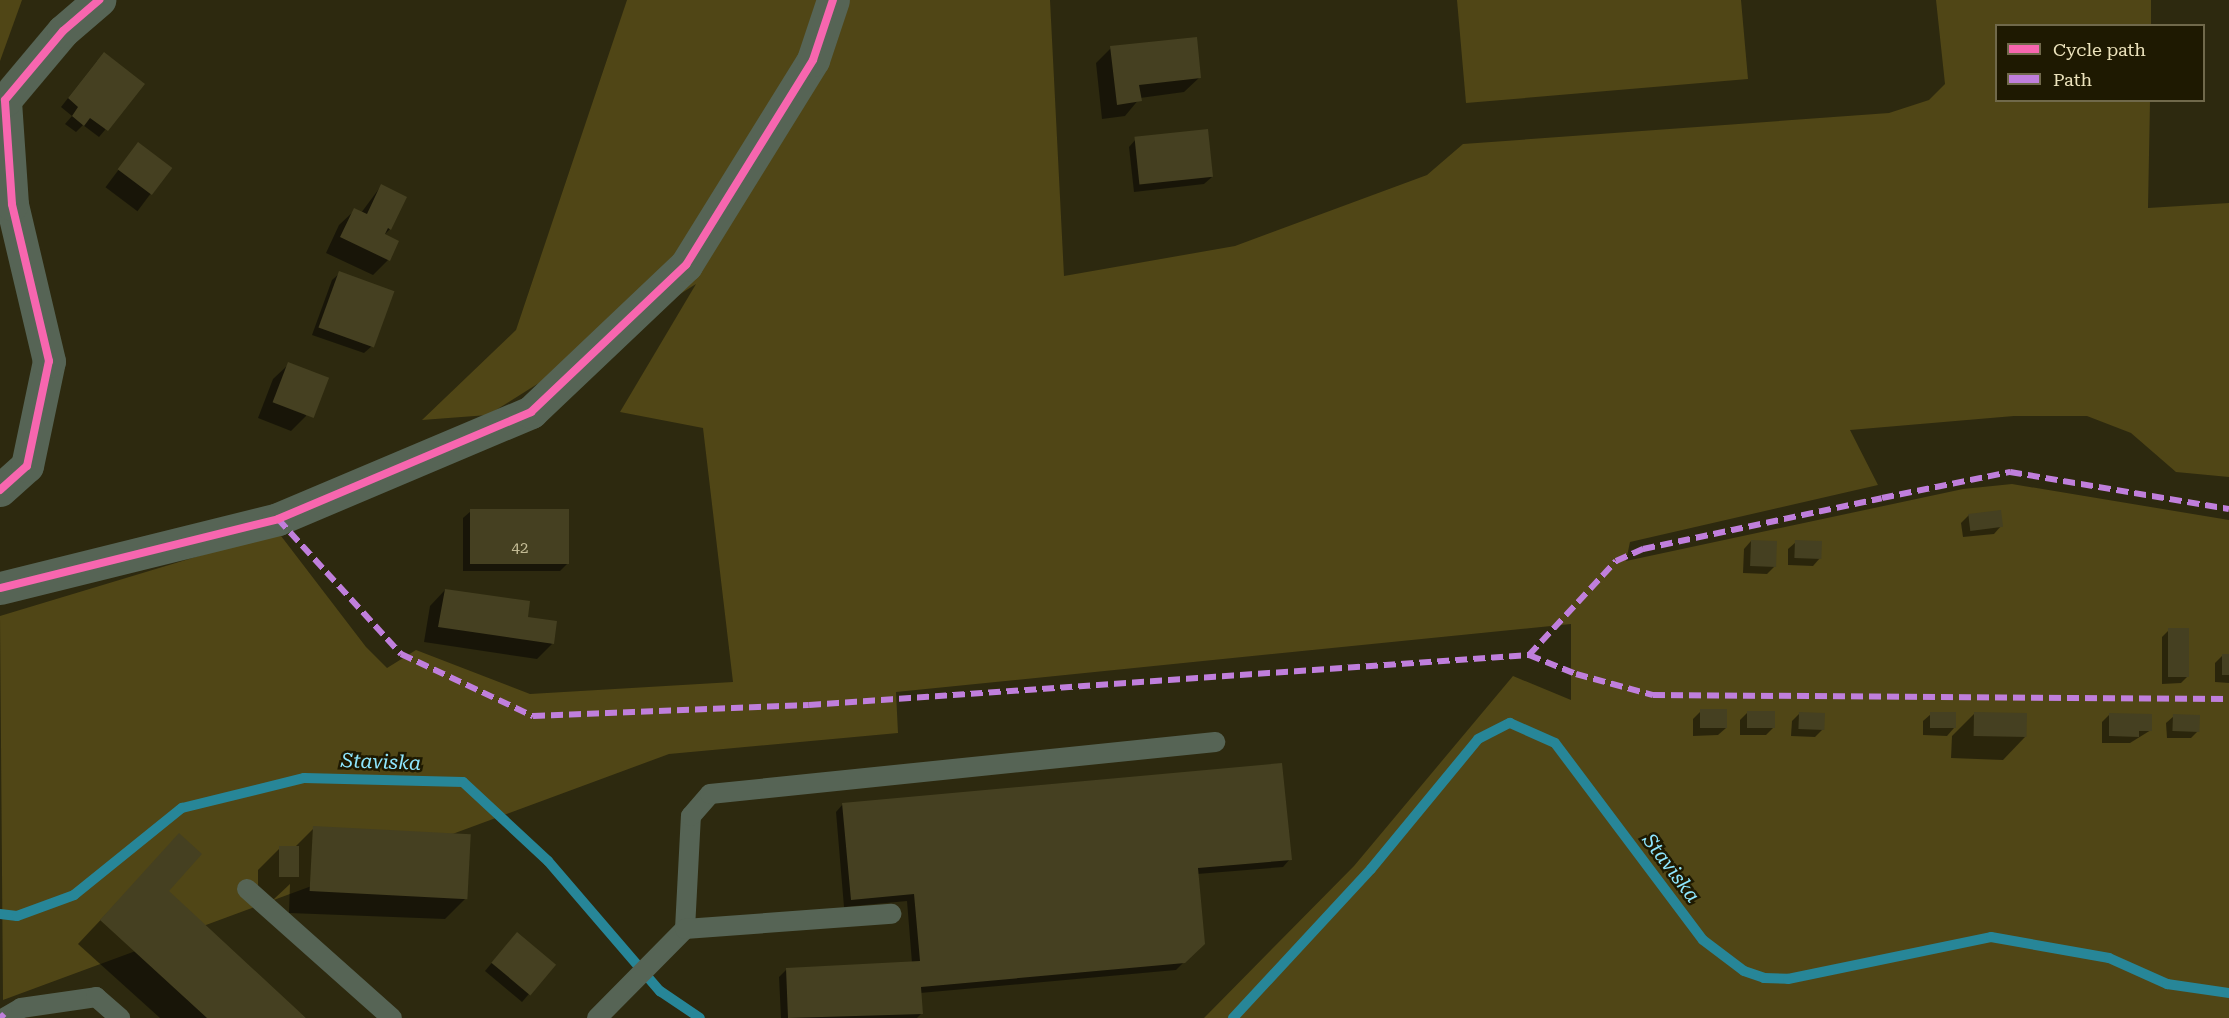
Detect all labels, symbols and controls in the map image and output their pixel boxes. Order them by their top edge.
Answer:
legend [1995,24,2205,102]
text: Cycle path [2053,39,2146,60]
text: Path [2053,69,2092,90]
house number: 42 [512,540,528,558]
water label: Staviska [341,749,421,775]
water label: Staviska [1637,829,1705,907]

